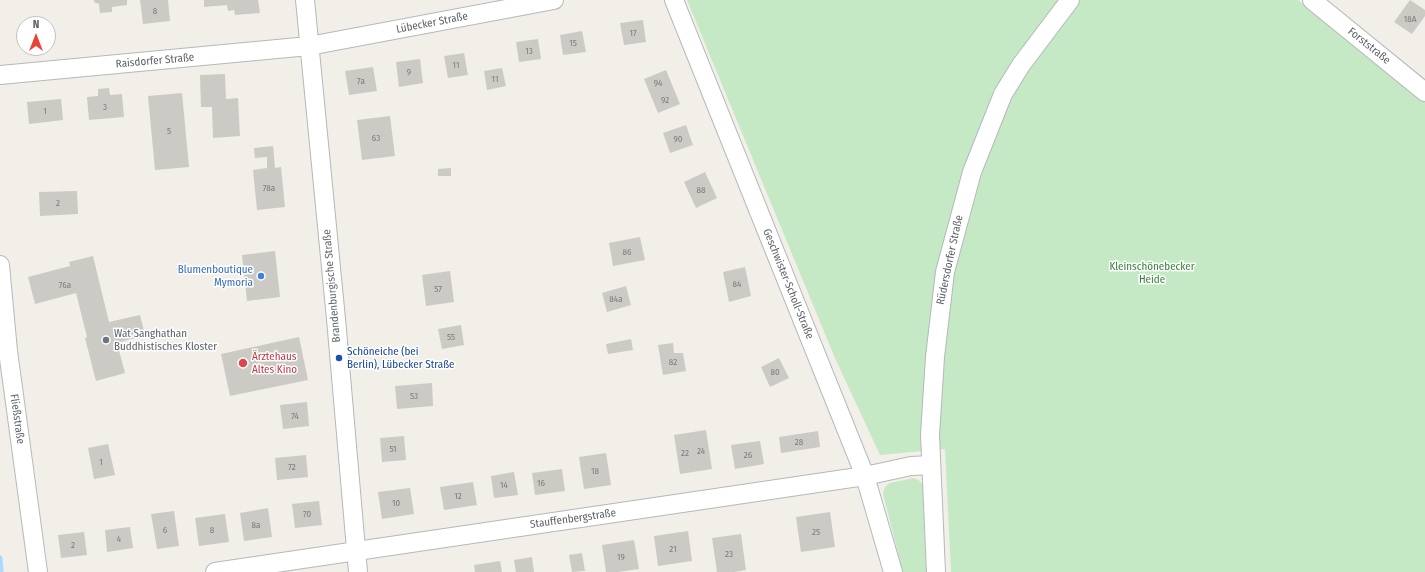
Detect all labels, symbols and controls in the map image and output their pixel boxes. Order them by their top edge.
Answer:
house number: 8 [153,6,157,16]
street label: Lübecker Straße [395,10,469,36]
house number: 18A [1404,14,1416,24]
north arrow [16,16,56,56]
text: N [33,18,39,31]
street label: Forststraße [1345,25,1393,67]
house number: 17 [629,28,637,38]
house number: 15 [569,38,577,48]
house number: 13 [525,46,533,56]
street label: Raisdorfer Straße [115,51,195,71]
house number: 11 [453,60,459,70]
house number: 9 [407,67,411,77]
house number: 11 [492,74,498,84]
house number: 7a [357,76,365,86]
house number: 94 [654,78,662,88]
house number: 92 [661,95,669,105]
house number: 3 [103,102,107,112]
house number: 1 [43,106,47,116]
house number: 5 [167,126,171,136]
house number: 63 [372,133,380,143]
house number: 90 [673,134,683,144]
house number: 78a [263,183,275,193]
house number: 88 [697,185,705,195]
house number: 2 [56,198,60,208]
street label: Rüdersdorfer Straße [934,214,966,306]
street label: Geschwister-Scholl-Straße [760,227,816,341]
street label: Brandenburgische Straße [320,229,344,343]
house number: 86 [623,247,631,257]
park label: Kleinschönebecker Heide [1109,260,1195,286]
place label: Blumenboutique Mymoria [178,263,253,289]
marker: Blumenboutique Mymoria [256,271,266,281]
house number: 84 [733,279,741,289]
house number: 76a [59,280,71,290]
house number: 57 [434,284,442,294]
house number: 84a [609,294,623,304]
place label: Wat Sanghathan Buddhistisches Kloster [114,327,217,353]
house number: 55 [447,332,455,342]
marker: Wat Sanghathan Buddhistisches Kloster [101,335,111,345]
place label: Schöneiche (bei Berlin), Lübecker Straße [347,345,454,371]
place label: Ärztehaus Altes Kino [252,350,297,376]
marker: Schöneiche (bei Berlin), Lübecker Straße [334,353,344,363]
marker: Ärztehaus Altes Kino [237,357,249,369]
house number: 82 [669,357,677,367]
house number: 80 [770,367,780,377]
house number: 53 [410,391,418,401]
street label: Fließstraße [7,393,27,445]
house number: 74 [291,411,299,421]
house number: 28 [795,437,803,447]
house number: 51 [389,444,397,454]
house number: 24 [697,446,705,456]
house number: 22 [681,448,689,458]
house number: 26 [744,450,752,460]
house number: 1 [99,457,103,467]
house number: 72 [288,462,296,472]
house number: 18 [591,466,599,476]
house number: 16 [537,478,545,488]
house number: 14 [500,480,508,490]
house number: 12 [454,491,462,501]
house number: 10 [392,498,400,508]
street label: Stauffenbergstraße [529,506,617,532]
house number: 70 [303,509,311,519]
house number: 8a [252,520,260,530]
house number: 6 [163,525,167,535]
house number: 8 [210,525,214,535]
house number: 25 [812,527,820,537]
house number: 4 [117,534,121,544]
house number: 2 [71,540,75,550]
house number: 21 [669,544,677,554]
house number: 23 [725,549,733,559]
house number: 19 [617,552,625,562]

